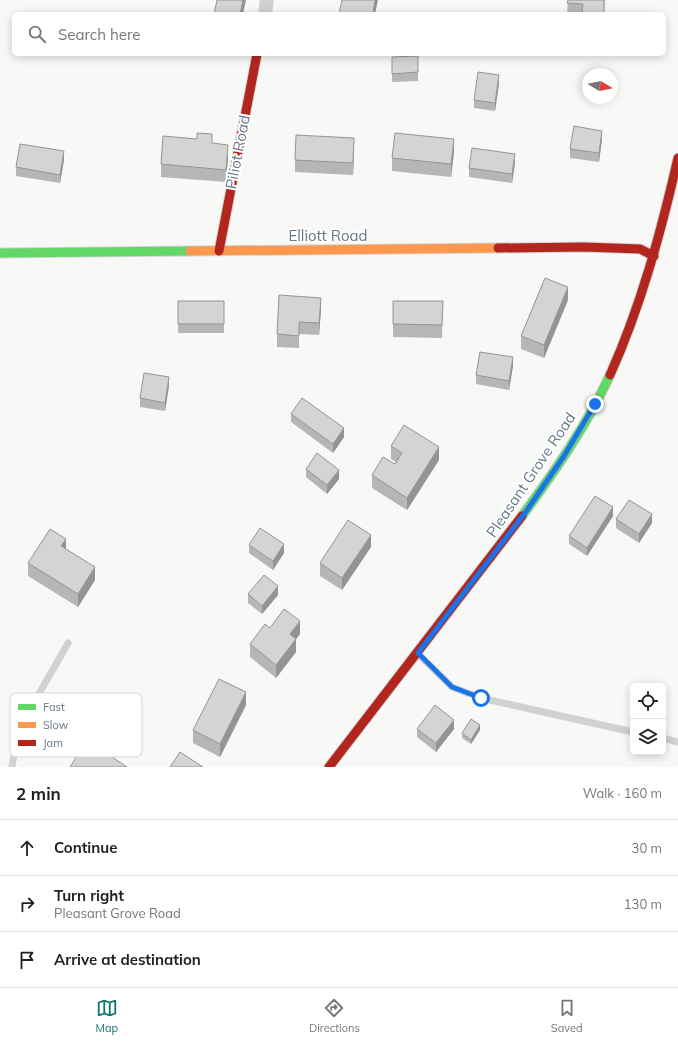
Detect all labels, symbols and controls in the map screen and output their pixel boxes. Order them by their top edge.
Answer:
search box [12,12,666,56]
icon: search [26,23,48,45]
text: Search here [58,25,140,44]
north arrow [582,68,618,104]
street label: Piliot Road [221,113,254,190]
street label: Elliott Road [288,226,368,245]
route end [586,395,604,413]
street label: Pleasant Grove Road [482,409,579,541]
map controls [630,683,666,755]
button: locate [630,683,666,719]
route start [472,689,490,707]
legend [10,693,142,757]
text: Fast [43,700,65,714]
text: Slow [43,718,69,732]
button: layers [630,719,666,755]
text: Jam [43,736,63,750]
text: 2 min [16,783,61,804]
text: Walk · 160 m [583,785,662,801]
icon: ahead [16,837,38,859]
text: Continue [54,838,117,857]
text: 30 m [632,840,662,856]
text: Turn right [54,886,124,905]
icon: right [16,893,38,915]
text: 130 m [624,896,662,912]
text: Pleasant Grove Road [54,905,181,921]
icon: arrive [16,949,38,971]
text: Arrive at destination [54,950,201,969]
tab: Map [95,997,118,1035]
tab: Directions [309,997,360,1035]
tab: Saved [551,997,583,1035]

